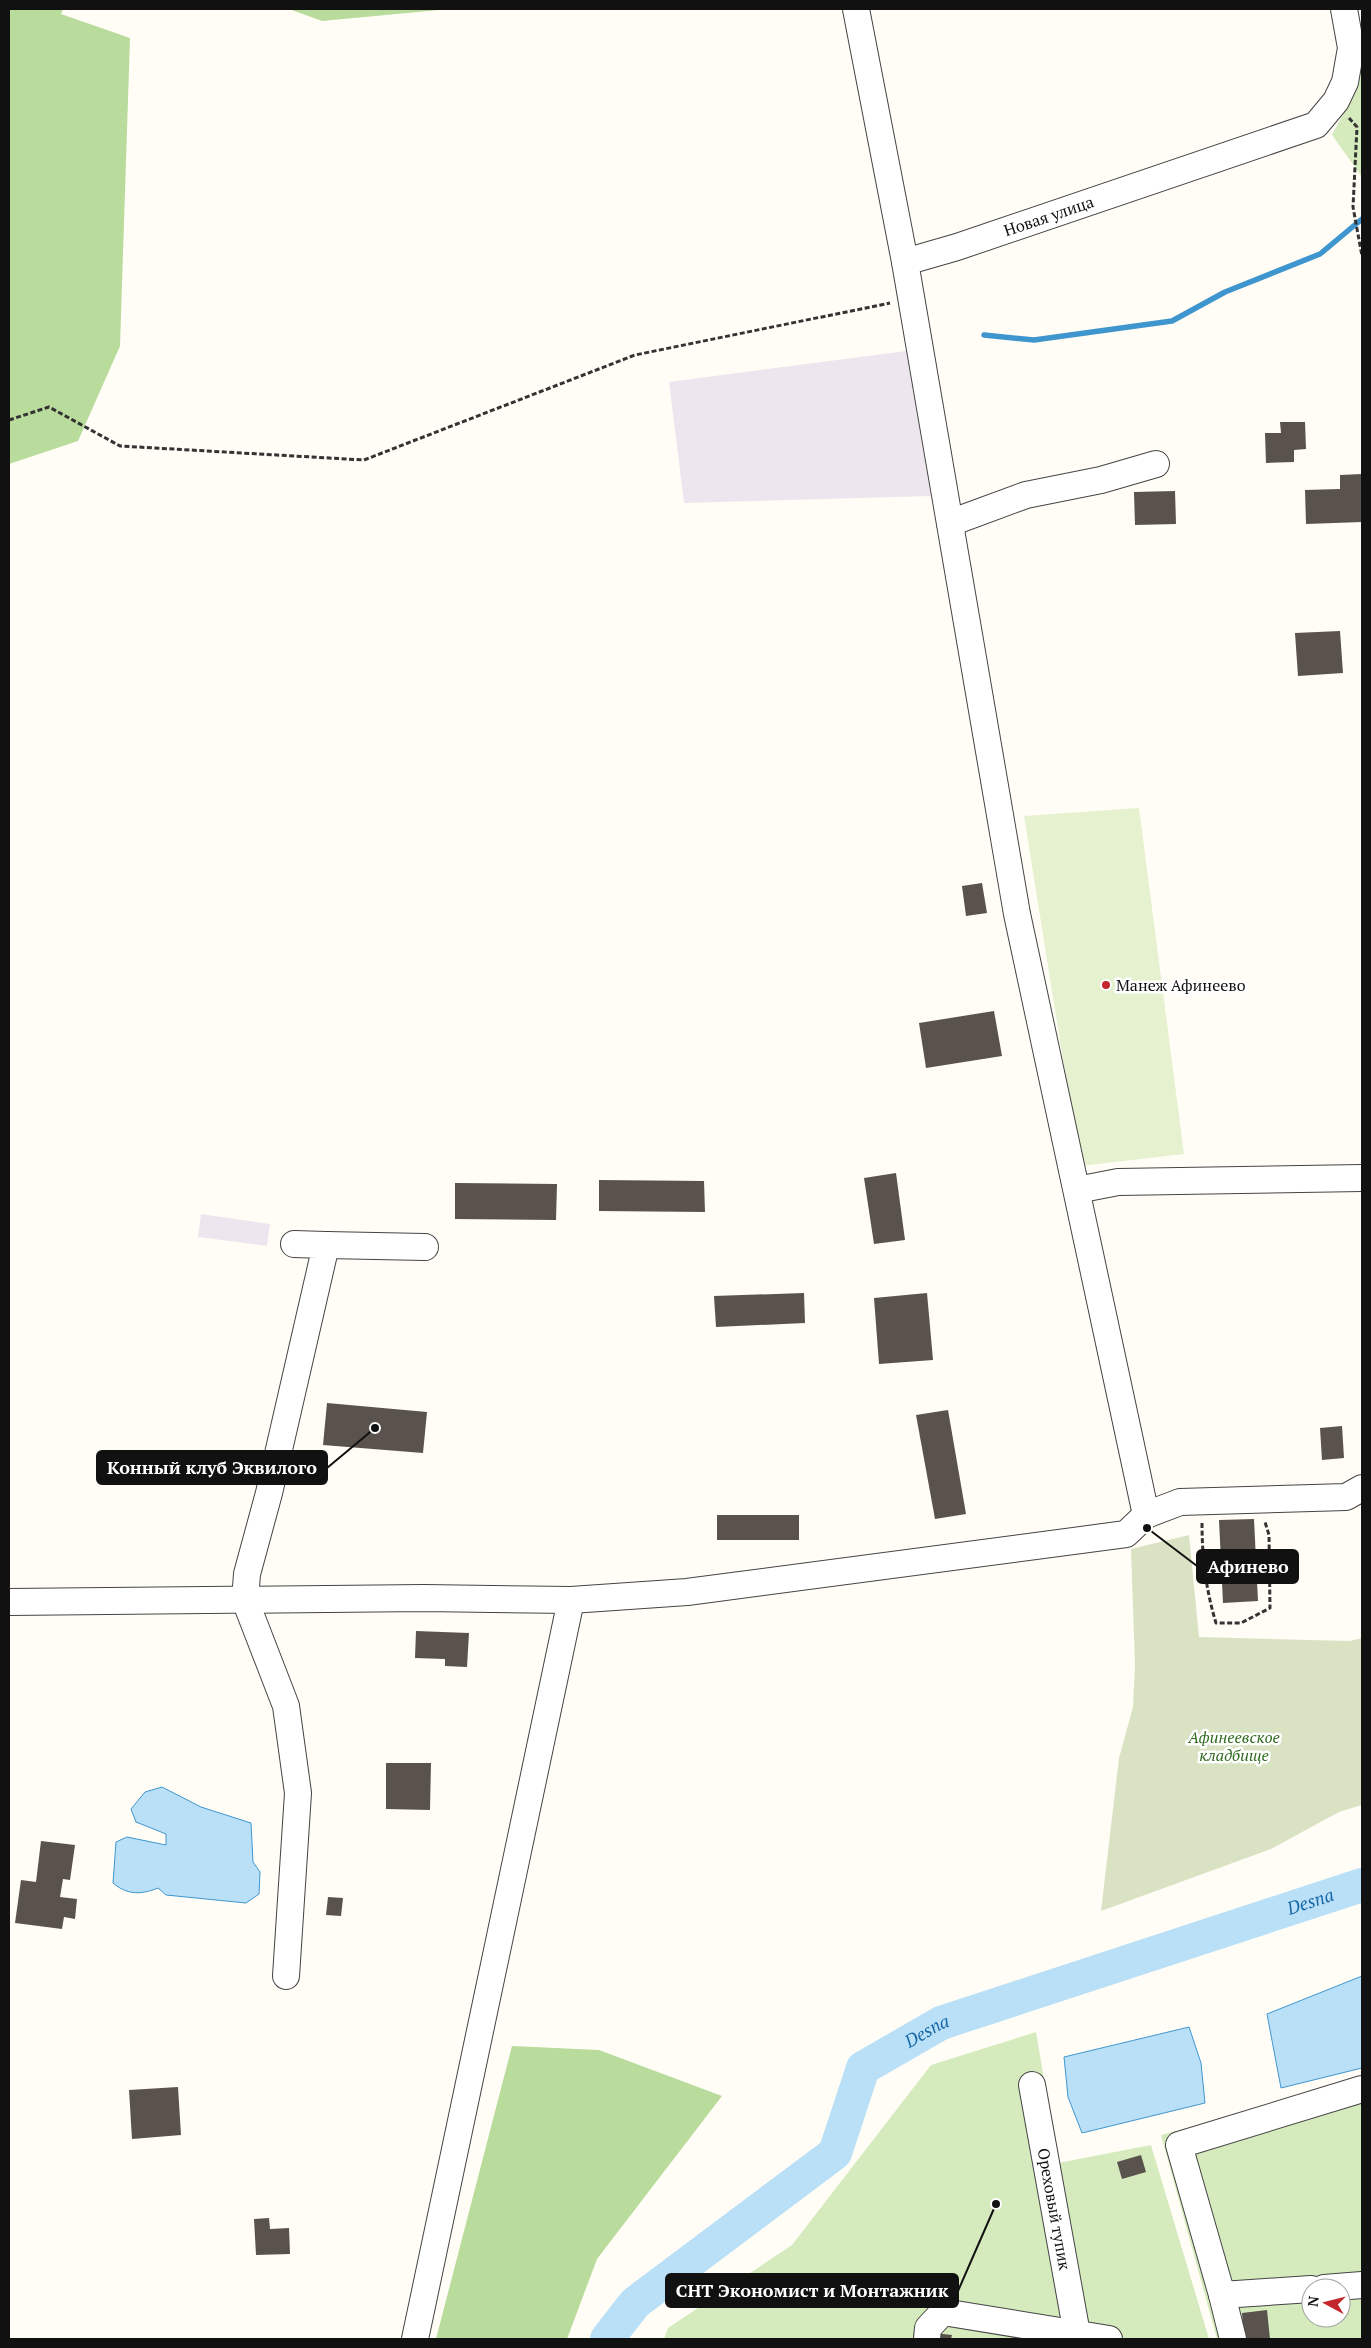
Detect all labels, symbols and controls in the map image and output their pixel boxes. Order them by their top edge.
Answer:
street label: Новая улица [1001,190,1097,241]
place label: Манеж Афинеево [1116,974,1246,996]
marker: Манеж Афинеево [1100,979,1112,991]
callout: Конный клуб Эквилого [97,1451,327,1484]
text: Конный клуб Эквилого [107,1455,317,1479]
callout: Афинево [1197,1550,1298,1583]
text: Афинево [1207,1554,1289,1578]
park label: Афинеевское кладбище [1187,1726,1280,1766]
water label: Desna [1283,1882,1337,1920]
water label: Desna [899,2008,952,2053]
street label: Ореховый тупик [1033,2146,1076,2272]
callout: СНТ Экономист и Монтажник [666,2274,958,2307]
text: СНТ Экономист и Монтажник [676,2278,949,2302]
north arrow [1301,2278,1351,2328]
text: N [1303,2295,1323,2308]

